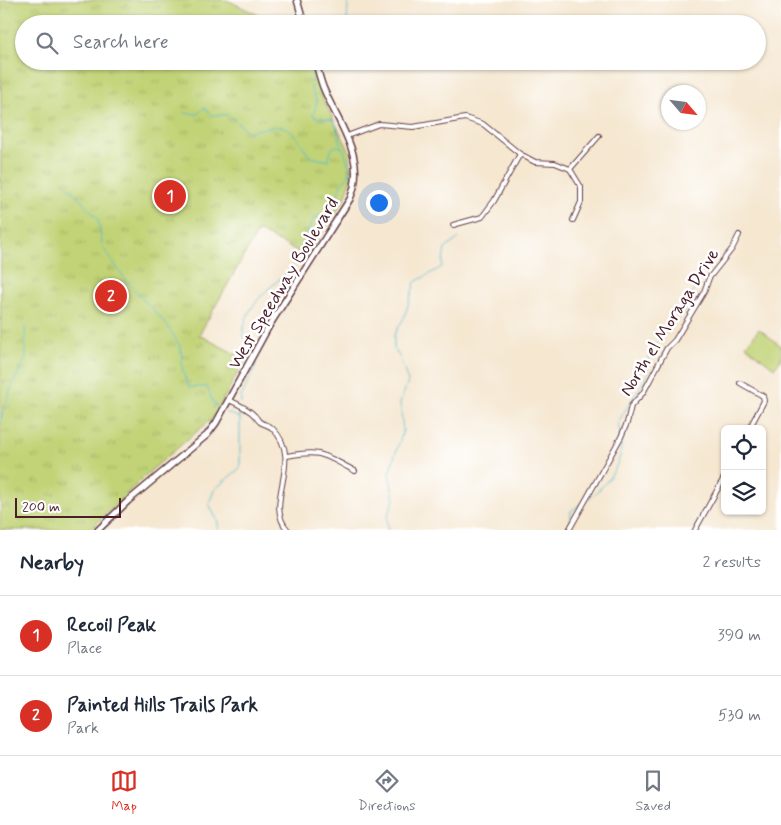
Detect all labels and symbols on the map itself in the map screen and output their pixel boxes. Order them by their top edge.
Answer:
north arrow [661,85,706,130]
pin: 1 [154,177,186,215]
your location [366,190,392,216]
street label: West Speedway Boulevard [223,193,345,374]
street label: North el Moraga Drive [615,244,725,401]
pin: 2 [95,277,127,315]
scale bar [15,495,121,518]

